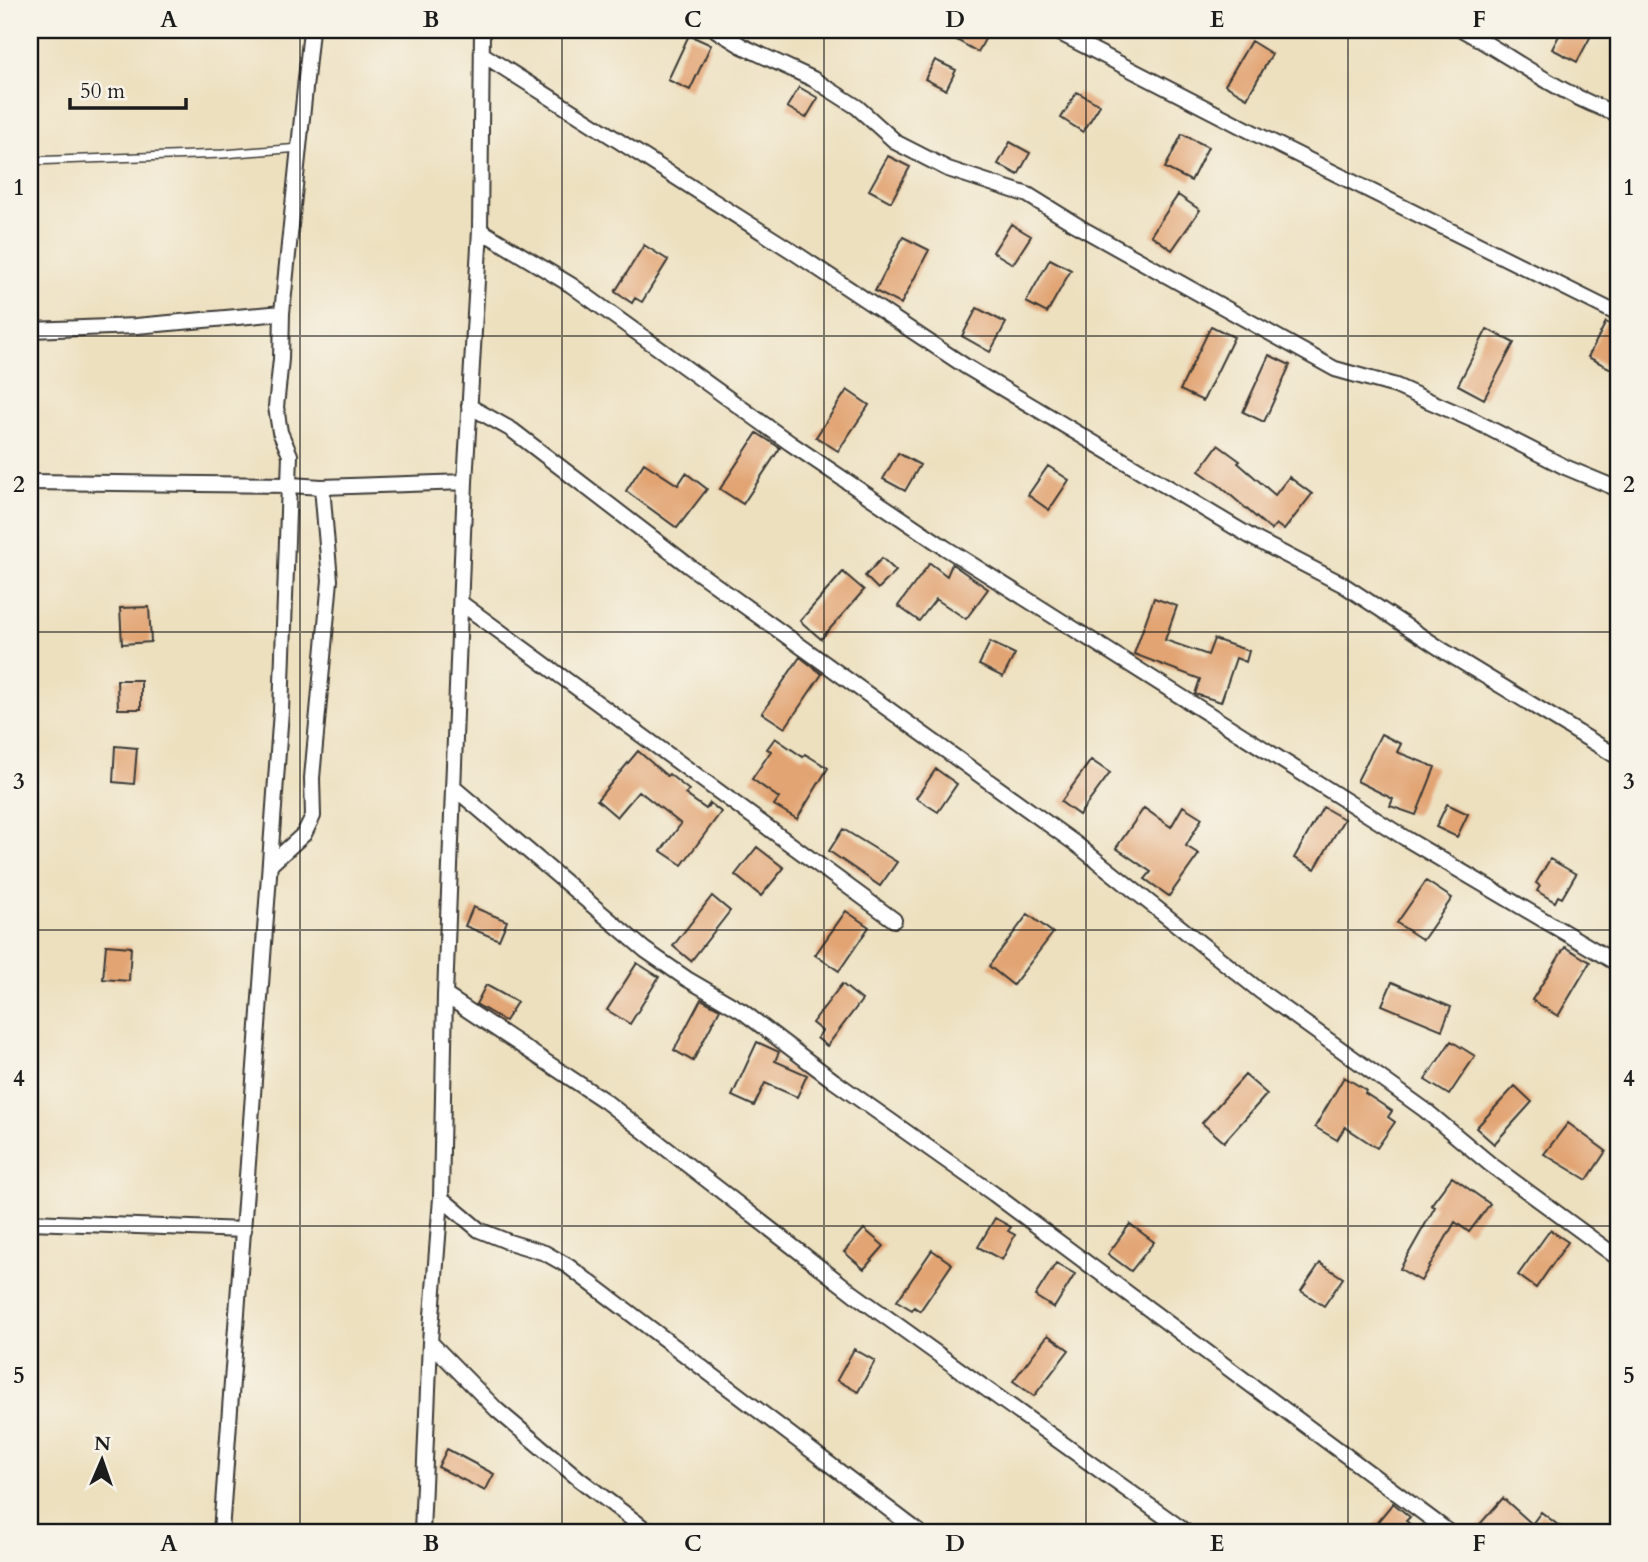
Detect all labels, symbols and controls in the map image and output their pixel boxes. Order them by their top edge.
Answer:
text: A [160,4,178,35]
text: B [423,4,439,35]
text: C [684,4,702,35]
text: D [945,4,965,35]
text: E [1210,4,1224,35]
text: F [1472,4,1486,35]
scale bar [70,66,186,110]
text: 50 m [80,77,125,106]
text: 1 [13,172,25,203]
text: 1 [1623,172,1635,203]
text: 2 [13,469,25,500]
text: 2 [1623,469,1635,500]
text: 3 [13,766,25,797]
text: 3 [1623,766,1635,797]
text: 4 [13,1063,25,1094]
text: 4 [1623,1063,1635,1094]
text: 5 [13,1360,25,1391]
text: 5 [1623,1360,1635,1391]
north arrow [66,1426,136,1496]
text: N [94,1431,112,1457]
text: A [160,1528,178,1559]
text: B [423,1528,439,1559]
text: C [684,1528,702,1559]
text: D [945,1528,965,1559]
text: E [1210,1528,1224,1559]
text: F [1472,1528,1486,1559]

